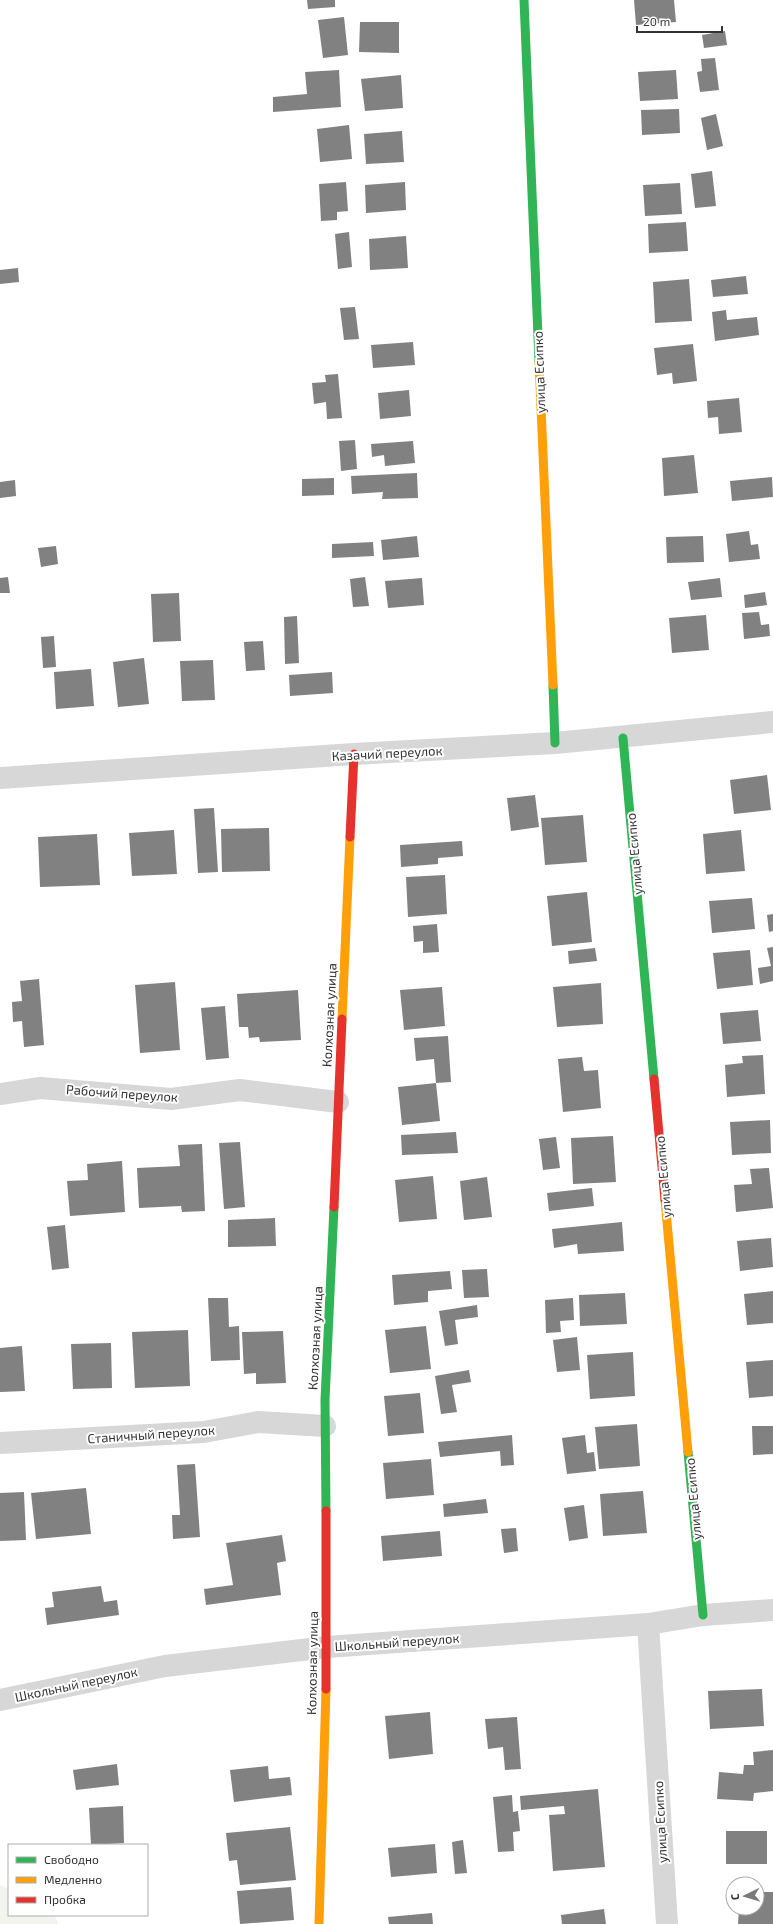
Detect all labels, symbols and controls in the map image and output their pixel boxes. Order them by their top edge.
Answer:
scale bar [637,8,722,34]
text: 20 m [643,14,670,28]
street label: улица Есипко [530,331,548,413]
street label: Казачий переулок [331,742,443,764]
street label: улица Есипко [622,812,646,896]
street label: Колхозная улица [318,963,340,1067]
street label: Рабочий переулок [66,1081,178,1105]
street label: улица Есипко [651,1135,675,1219]
street label: Колхозная улица [304,1286,326,1390]
street label: Станичный переулок [87,1422,215,1446]
street label: улица Есипко [681,1457,705,1541]
street label: Колхозная улица [303,1611,321,1715]
street label: Школьный переулок [334,1630,460,1654]
street label: Школьный переулок [13,1663,139,1705]
street label: улица Есипко [650,1781,670,1863]
legend [8,1844,148,1916]
text: Свободно [44,1852,99,1866]
text: Медленно [44,1872,102,1886]
north arrow [725,1876,765,1916]
text: Пробка [44,1892,86,1906]
text: С [728,1893,741,1901]

